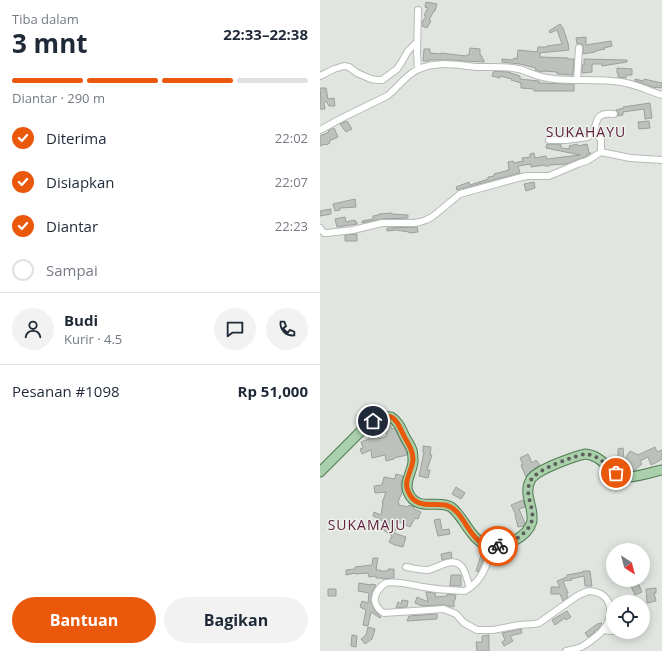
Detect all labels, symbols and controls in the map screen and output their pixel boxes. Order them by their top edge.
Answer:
text: Tiba dalam [12,10,79,28]
text: 22:33–22:38 [223,24,308,44]
text: 3 mnt [12,25,88,61]
text: Diantar · 290 m [12,89,105,107]
district label: SUKAHAYU [546,122,626,141]
icon: check [12,127,34,149]
text: Diterima [46,128,107,148]
text: 22:02 [275,129,308,147]
icon: check [12,171,34,193]
text: Disiapkan [46,172,115,192]
text: 22:07 [275,173,308,191]
icon: check [12,215,34,237]
text: Diantar [46,216,98,236]
text: 22:23 [275,217,308,235]
text: Sampai [46,260,98,280]
button: person [12,308,54,350]
button: chat [214,308,256,350]
button: phone [266,308,308,350]
text: Budi [64,310,98,330]
text: Kurir · 4.5 [64,330,122,348]
text: Pesanan #1098 [12,381,120,401]
text: Rp 51,000 [238,381,308,401]
pin [356,404,390,438]
icon: home [362,410,384,432]
pin [599,456,633,490]
icon: bag [605,462,627,484]
district label: SUKAMAJU [328,515,406,534]
courier [478,526,518,566]
icon: bike [487,535,509,557]
north arrow [606,543,650,587]
map controls [606,543,650,639]
button: locate [606,595,650,639]
button: Bantuan [12,597,156,643]
button: Bagikan [164,597,308,643]

